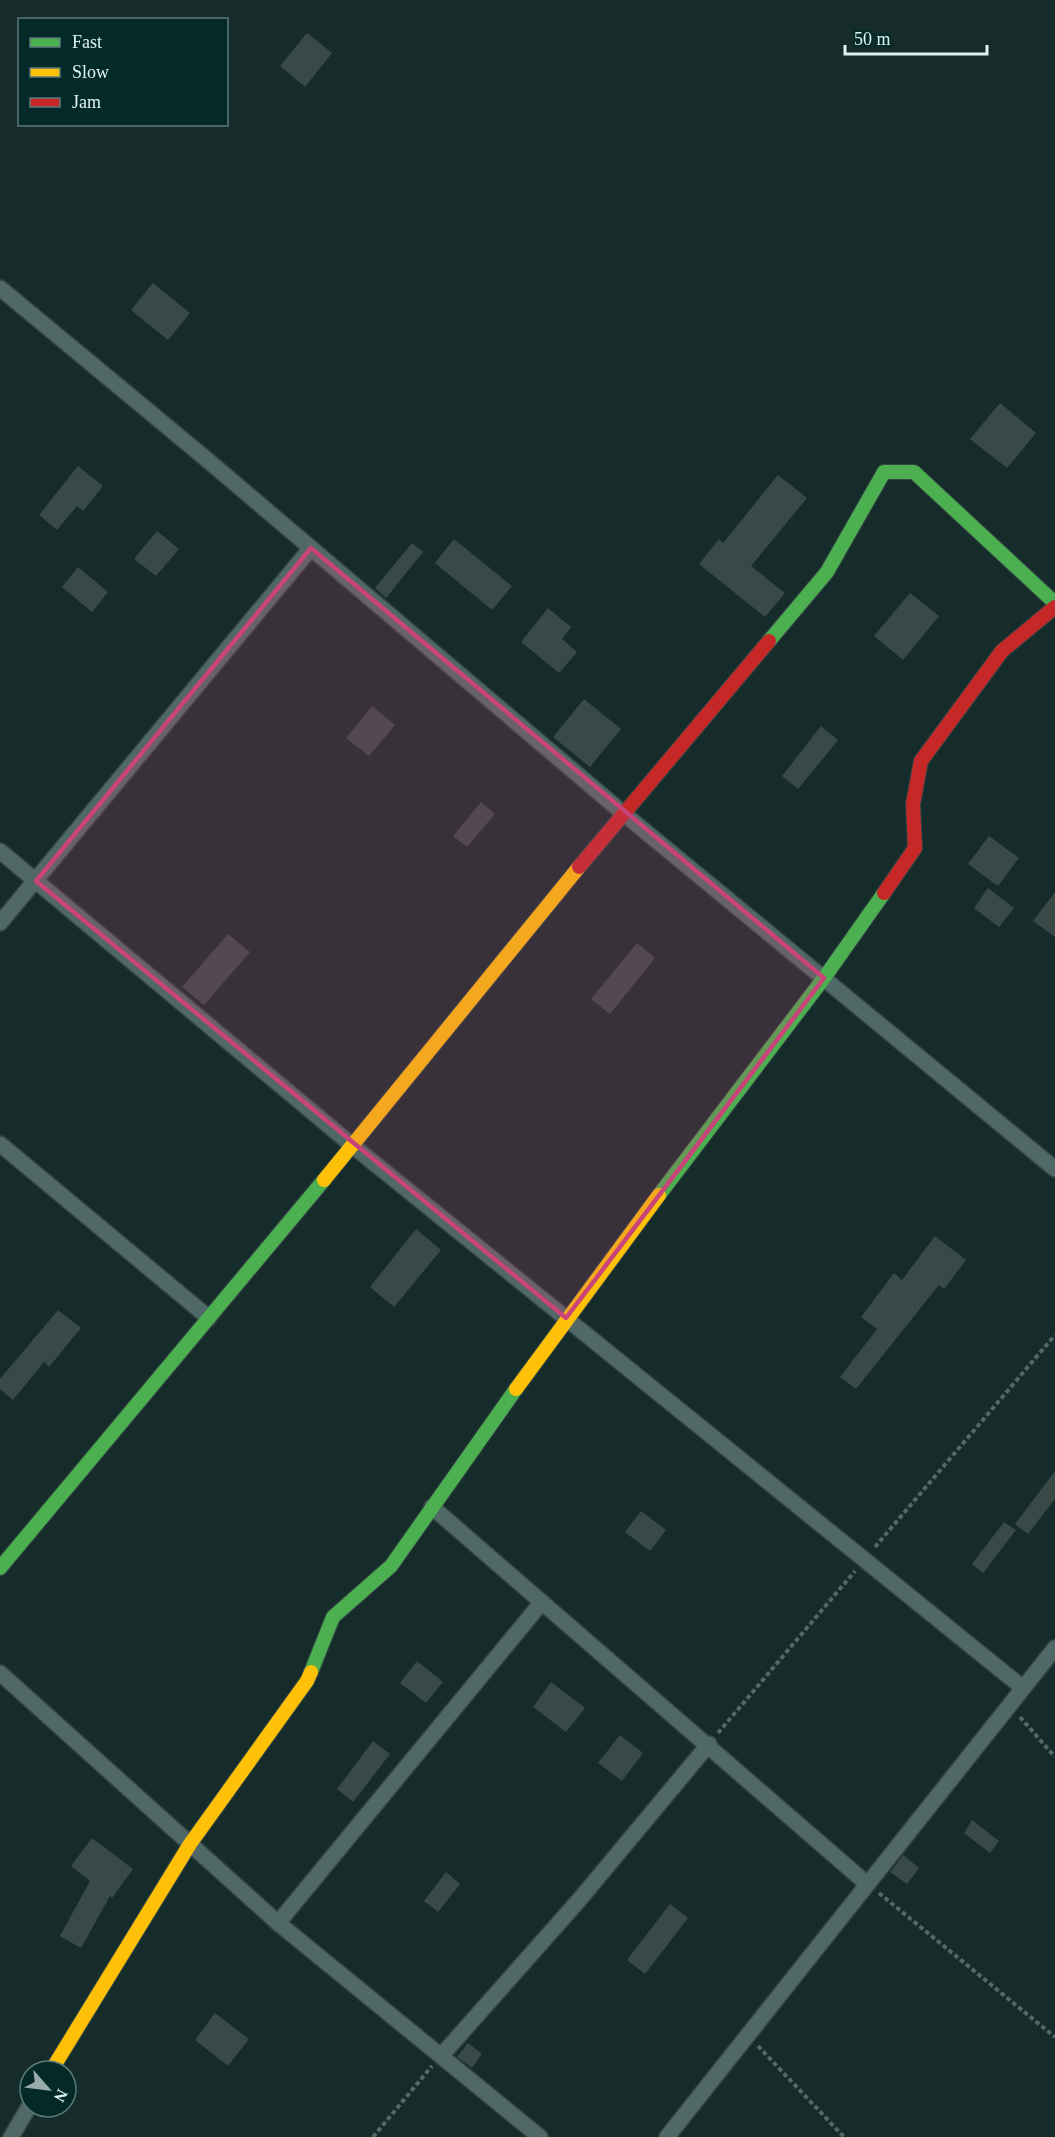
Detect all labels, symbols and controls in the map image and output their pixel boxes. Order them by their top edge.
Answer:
legend [18,18,228,126]
scale bar [845,18,988,56]
text: 50 m [854,29,891,49]
text: Fast [72,32,102,52]
text: Slow [72,62,109,82]
text: Jam [72,92,101,112]
north arrow [18,2059,78,2119]
text: N [50,2087,71,2105]

